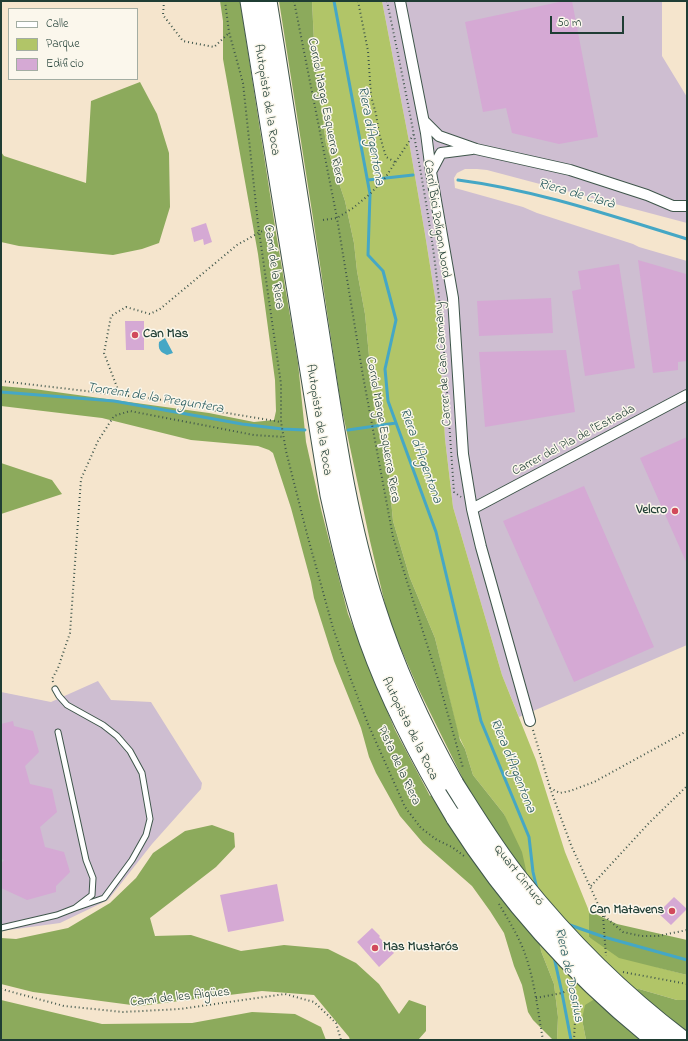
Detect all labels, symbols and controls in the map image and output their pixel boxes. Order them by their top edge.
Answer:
legend [8,8,138,80]
scale bar [552,8,626,34]
text: 50 m [557,14,581,32]
text: Calle [46,15,68,33]
text: Parque [46,35,80,53]
street label: Corriol Marge Esquerra Riera [303,37,347,185]
street label: Autopista de la Roca [249,43,283,157]
text: Edificio [46,55,84,73]
water label: Riera d'Argentona [353,85,387,187]
street label: Carril Bici Polígon Nord [419,159,453,279]
water label: Riera de Clarà [536,176,616,214]
street label: Camí de la Riera [259,224,287,310]
street label: Carrer de Can Carmany [432,301,456,427]
place label: Can Mas [143,327,188,343]
marker: Can Mas [130,330,140,340]
street label: Corriol Marge Esquerra Riera [361,356,403,504]
street label: Autopista de la Roca [301,363,335,477]
water label: Torrent de la Preguntera [86,380,224,418]
street label: Carrer del Pla de l'Estrada [510,402,638,480]
water label: Riera d'Argentona [395,406,445,506]
place label: Velcro [636,503,667,519]
marker: Velcro [670,506,680,516]
street label: Autopista de la Roca [377,675,441,783]
water label: Riera d'Argentona [485,716,539,816]
street label: Pista de la Riera [373,724,423,808]
street label: Quart Cinturó [489,842,547,910]
place label: Can Matavens [590,903,664,919]
marker: Can Matavens [667,906,677,916]
water label: Riera de Dosrius [550,926,586,1024]
place label: Mas Mustarós [383,940,458,956]
marker: Mas Mustarós [370,943,380,953]
street label: Camí de les Aigües [129,985,231,1011]

